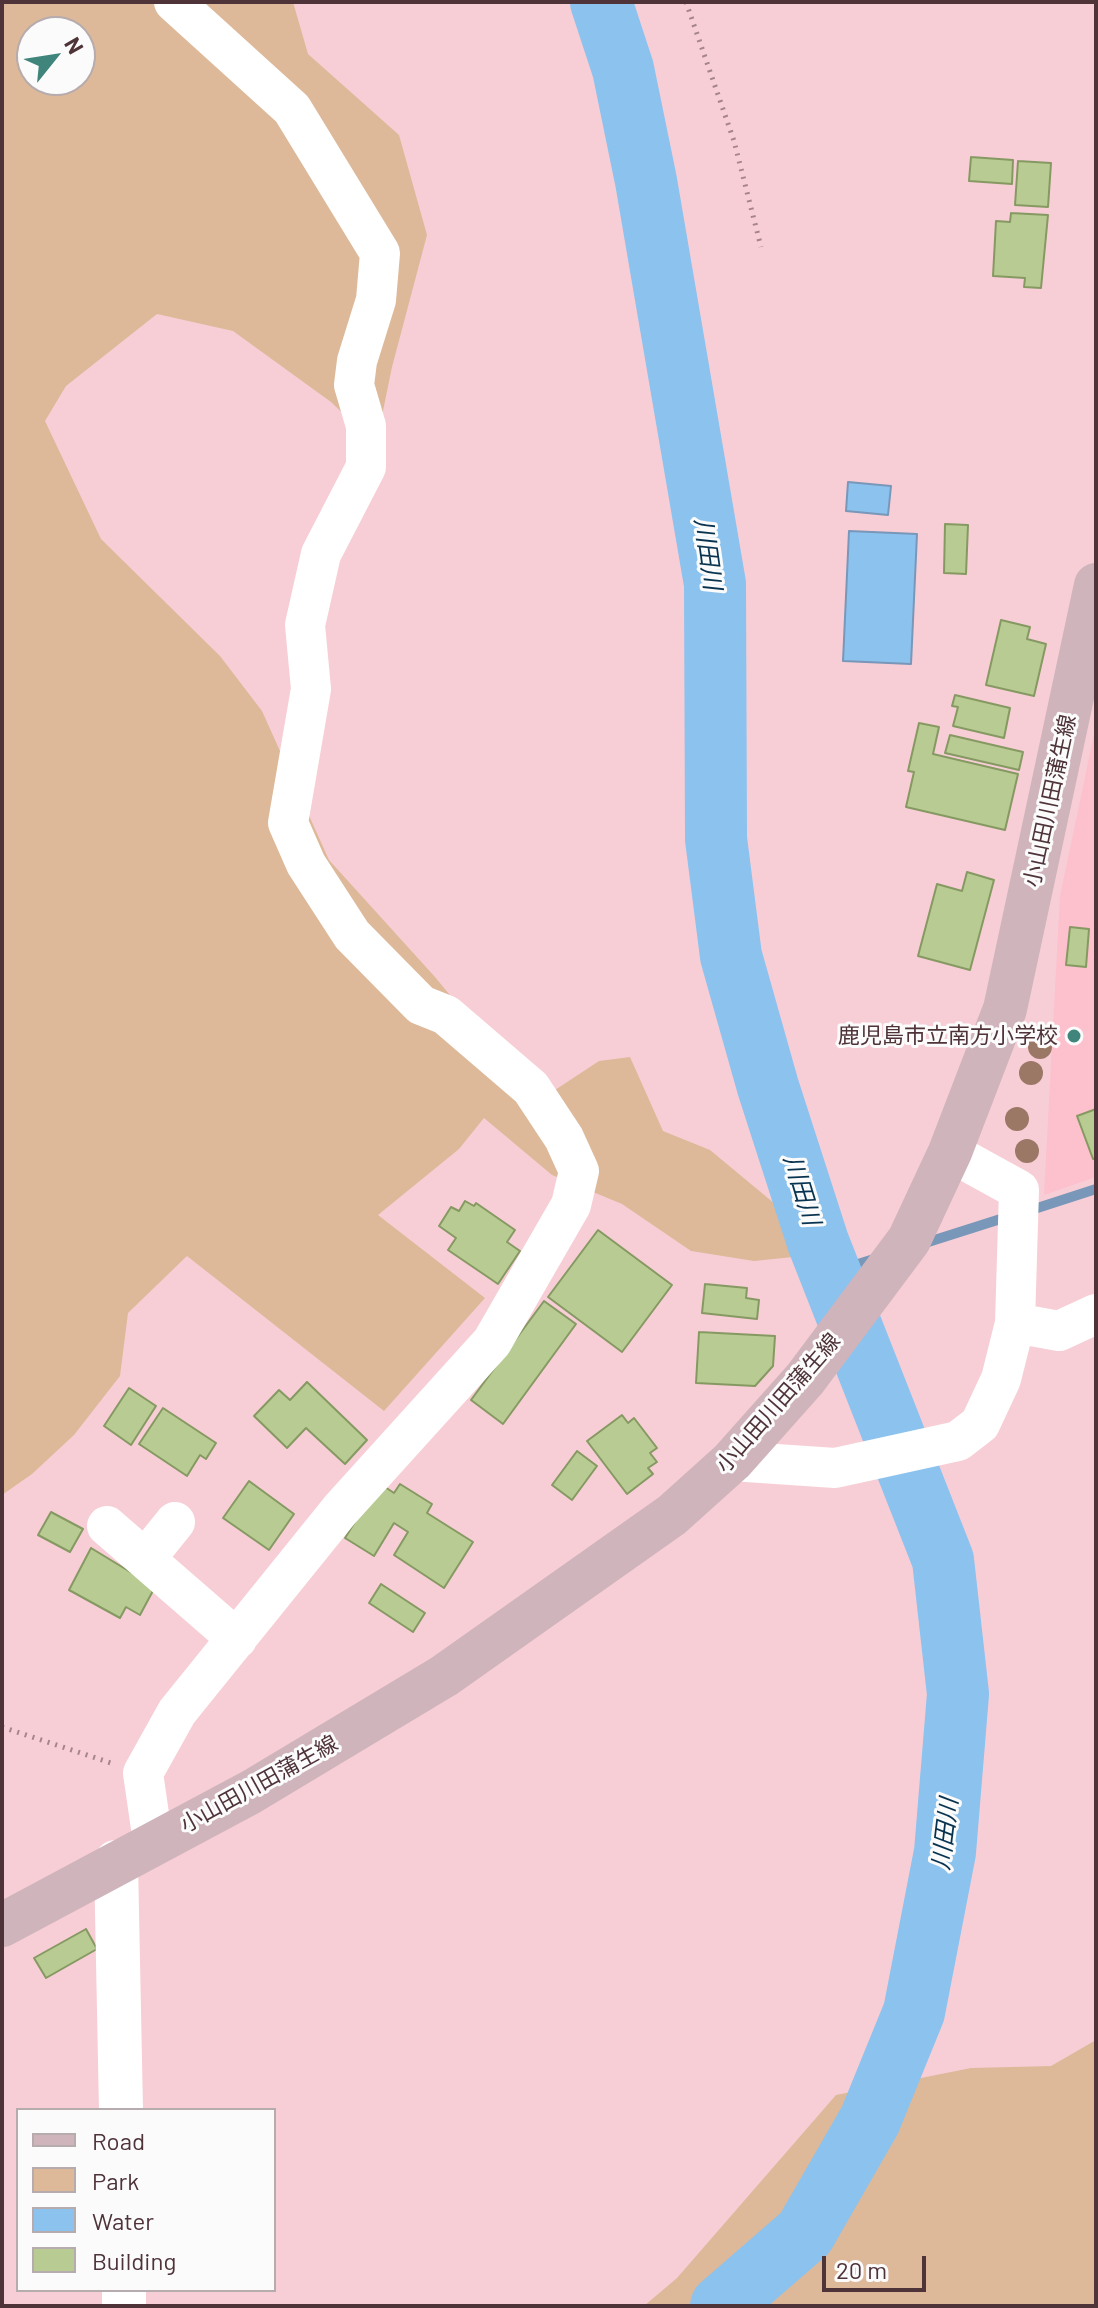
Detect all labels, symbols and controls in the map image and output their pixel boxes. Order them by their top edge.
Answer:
north arrow [16,16,96,96]
text: N [60,32,90,58]
water label: 川田川 [689,516,727,592]
street label: 小山田川田蒲生線 [1019,712,1081,890]
place label: 鹿児島市立南方小学校 [838,1023,1058,1049]
marker: 鹿児島市立南方小学校 [1065,1027,1083,1045]
water label: 川田川 [778,1151,826,1229]
street label: 小山田川田蒲生線 [710,1328,846,1478]
street label: 小山田川田蒲生線 [176,1730,342,1838]
water label: 川田川 [926,1797,964,1871]
legend [16,2108,276,2292]
text: Road [92,2126,145,2155]
text: Park [92,2166,139,2195]
text: Water [92,2206,154,2235]
scale bar [826,2240,930,2290]
text: Building [92,2246,176,2275]
text: 20 m [836,2255,887,2284]

